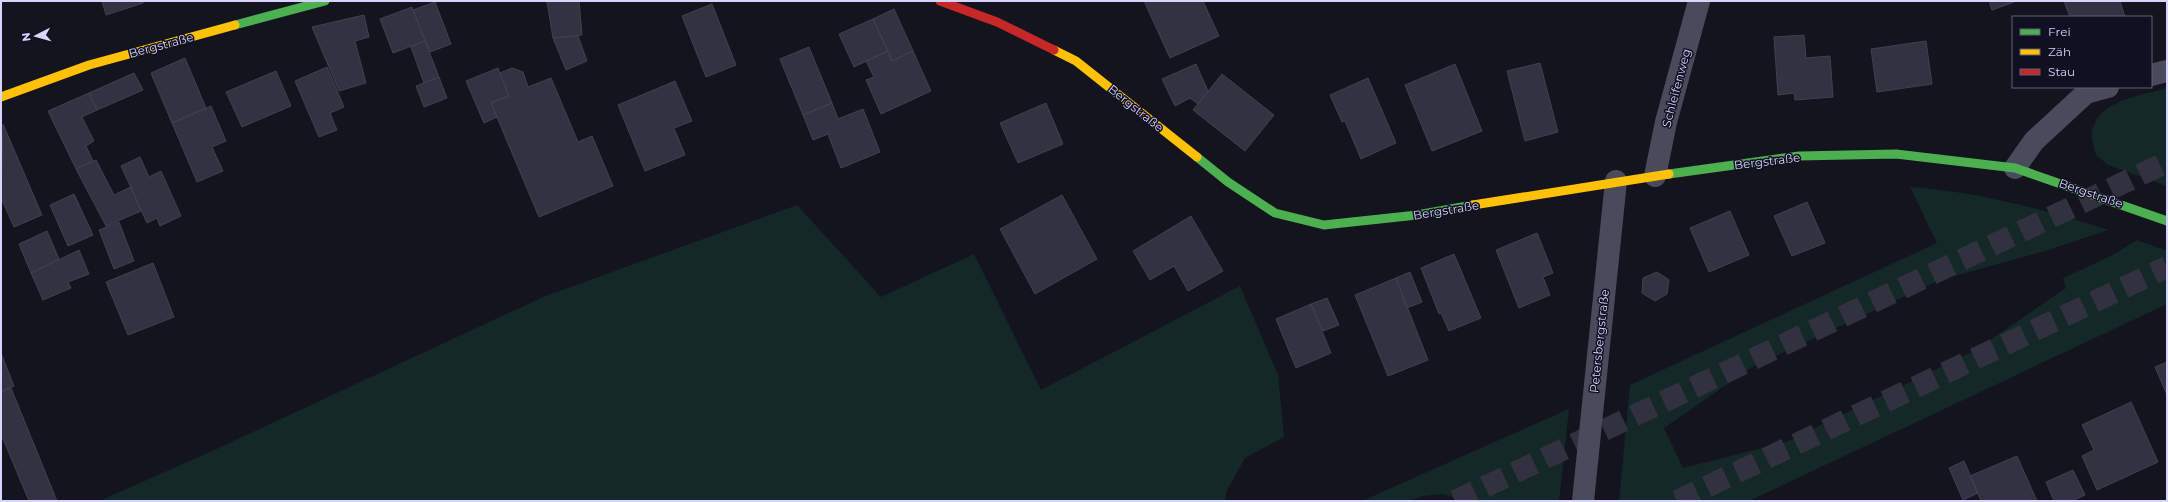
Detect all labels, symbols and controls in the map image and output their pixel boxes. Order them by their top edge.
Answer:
north arrow [16,16,56,56]
legend [2012,16,2152,88]
text: Frei [2048,24,2071,39]
street label: Bergstraße [127,29,195,61]
text: N [19,32,33,42]
text: Zäh [2048,44,2071,59]
street label: Schleifenweg [1658,47,1694,129]
text: Stau [2048,64,2075,79]
street label: Bergstraße [1105,81,1167,135]
street label: Bergstraße [1733,149,1801,173]
street label: Bergstraße [2057,175,2125,211]
street label: Bergstraße [1412,197,1480,223]
street label: Petersbergstraße [1586,289,1612,393]

